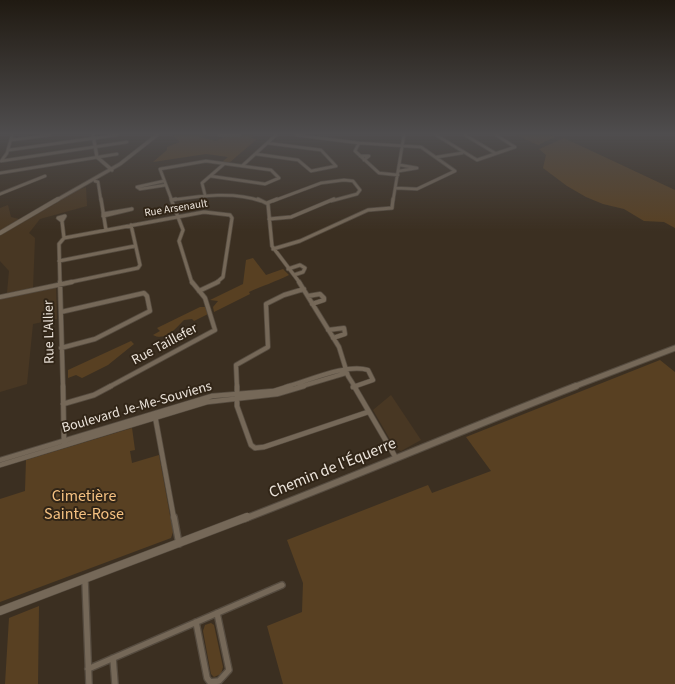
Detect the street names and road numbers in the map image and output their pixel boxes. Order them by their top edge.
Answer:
street label: Rue Arsenault [143,197,209,221]
street label: Rue L'Allier [41,300,59,364]
street label: Rue Taillefer [129,321,201,369]
street label: Boulevard Je-Me-Souviens [60,379,214,437]
street label: Chemin de l'Équerre [267,435,399,503]

